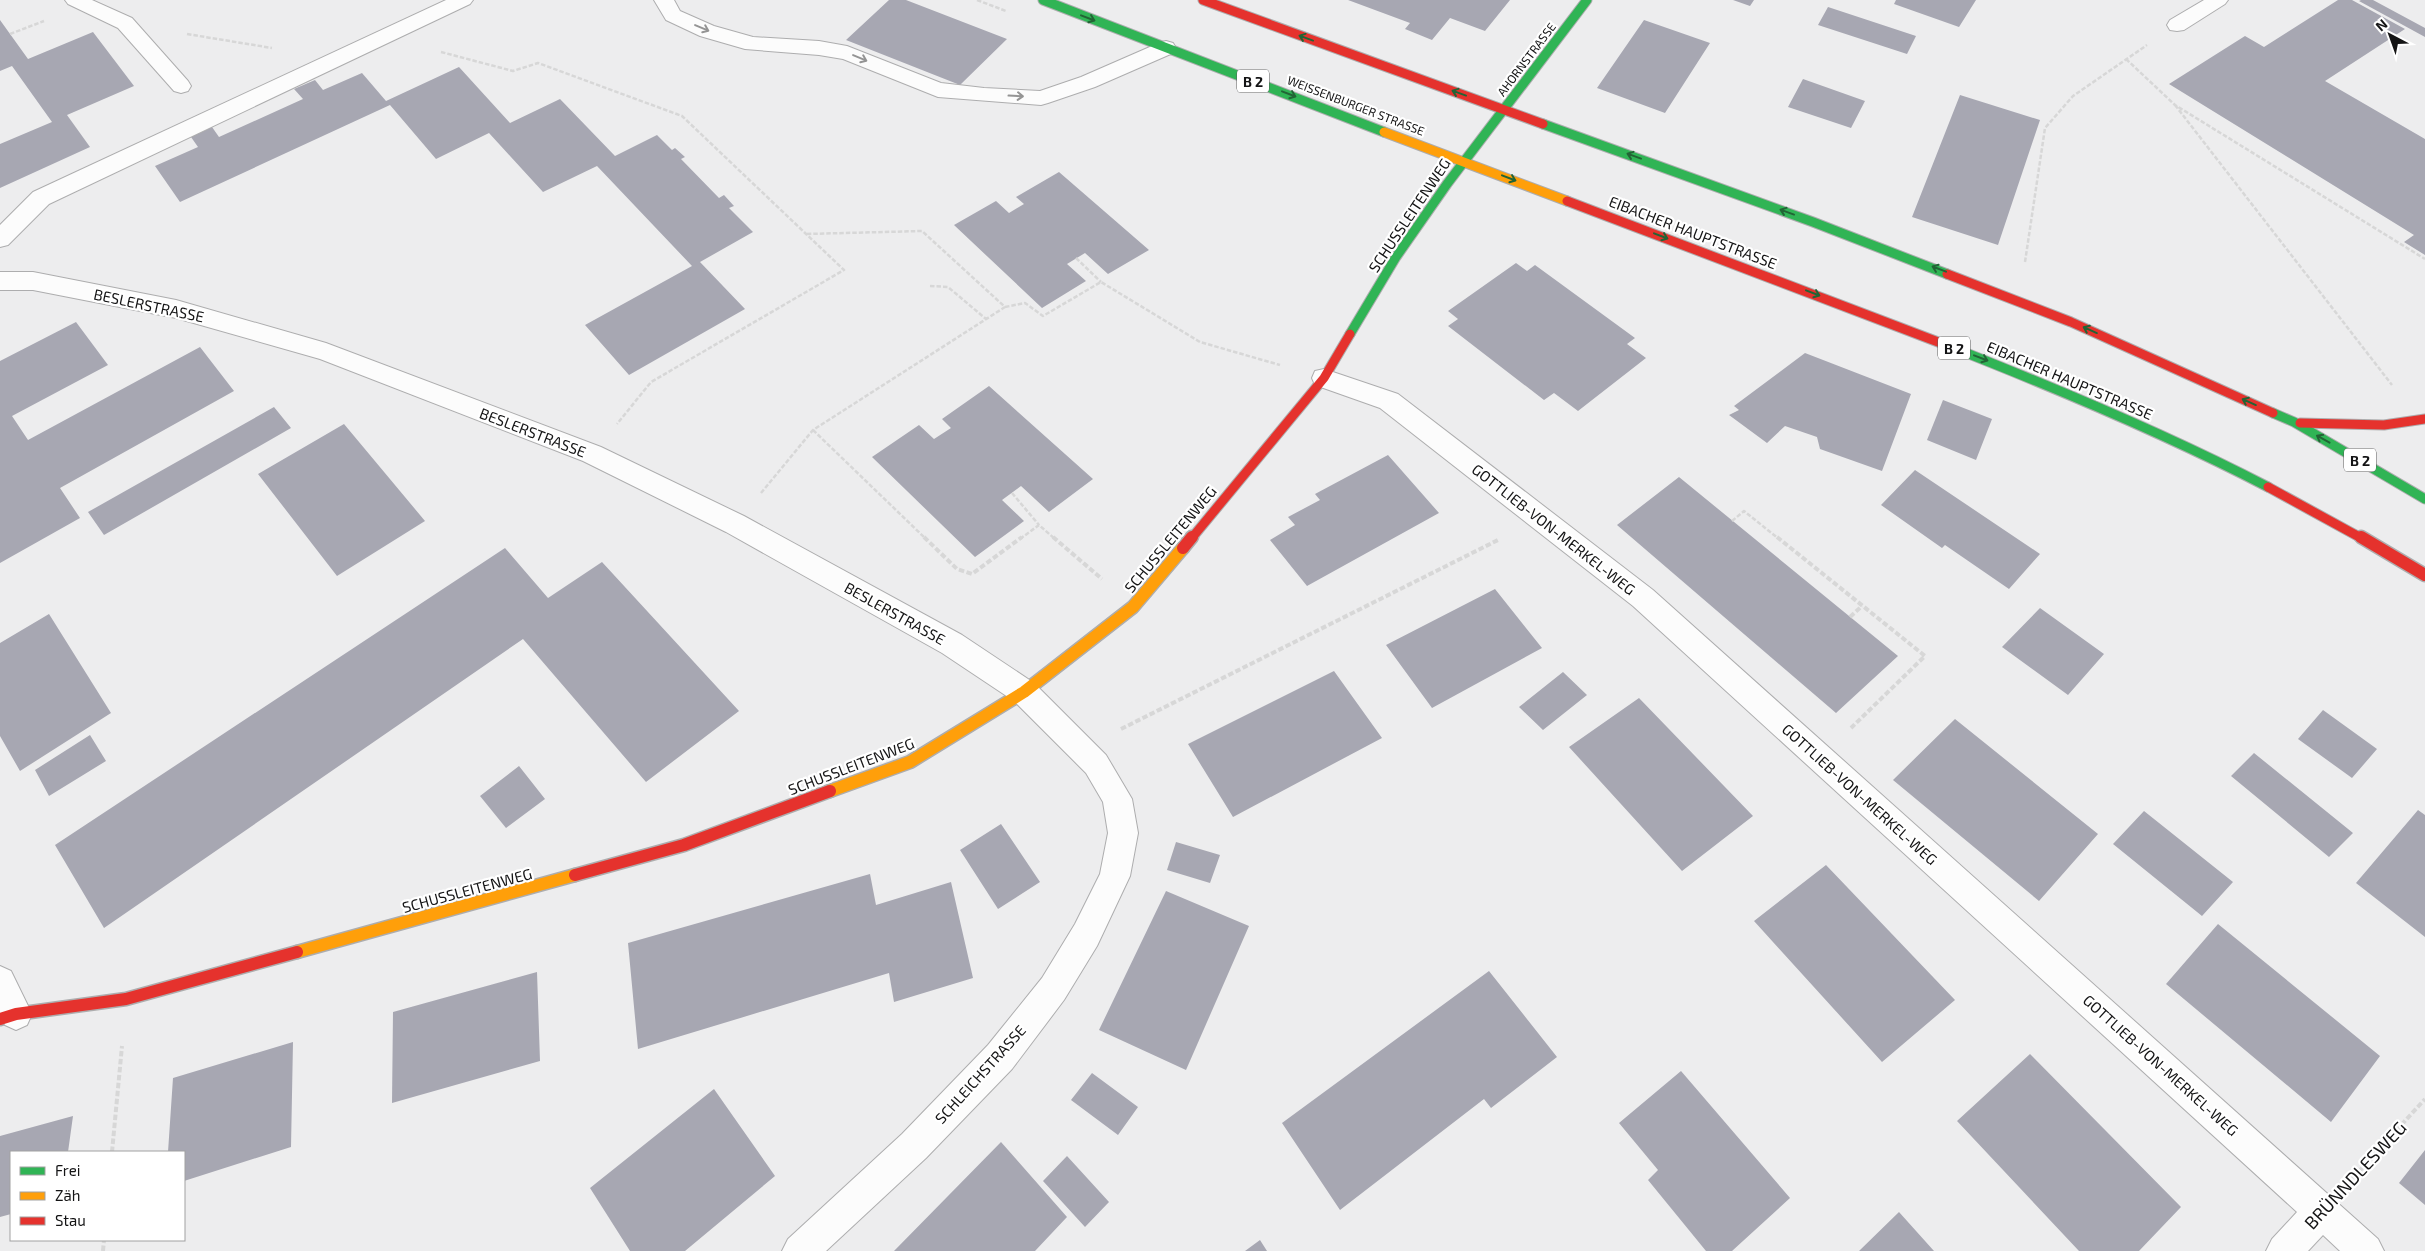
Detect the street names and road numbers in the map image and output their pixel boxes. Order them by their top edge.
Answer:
street label: AHORNSTRASSE [1494,19,1558,98]
road number: B 2 [1237,70,1269,92]
street label: WEISSENBURGER STRASSE [1285,72,1427,138]
street label: SCHUSSLEITENWEG [1364,155,1454,275]
street label: EIBACHER HAUPTSTRASSE [1607,192,1779,272]
street label: BESLERSTRASSE [92,285,206,325]
road number: B 2 [1938,336,1970,359]
street label: EIBACHER HAUPTSTRASSE [1984,337,2156,423]
street label: BESLERSTRASSE [477,403,589,461]
road number: B 2 [2344,448,2376,472]
street label: GOTTLIEB-VON-MERKEL-WEG [1469,460,1639,598]
street label: SCHUSSLEITENWEG [1120,482,1220,596]
street label: BESLERSTRASSE [841,578,949,648]
street label: GOTTLIEB-VON-MERKEL-WEG [1779,720,1941,868]
street label: SCHUSSLEITENWEG [785,734,917,798]
street label: SCHUSSLEITENWEG [400,864,534,916]
street label: GOTTLIEB-VON-MERKEL-WEG [2080,991,2242,1139]
street label: SCHLEICHSTRASSE [931,1021,1029,1127]
street label: BRÜNNDLESWEG [2299,1117,2411,1233]

